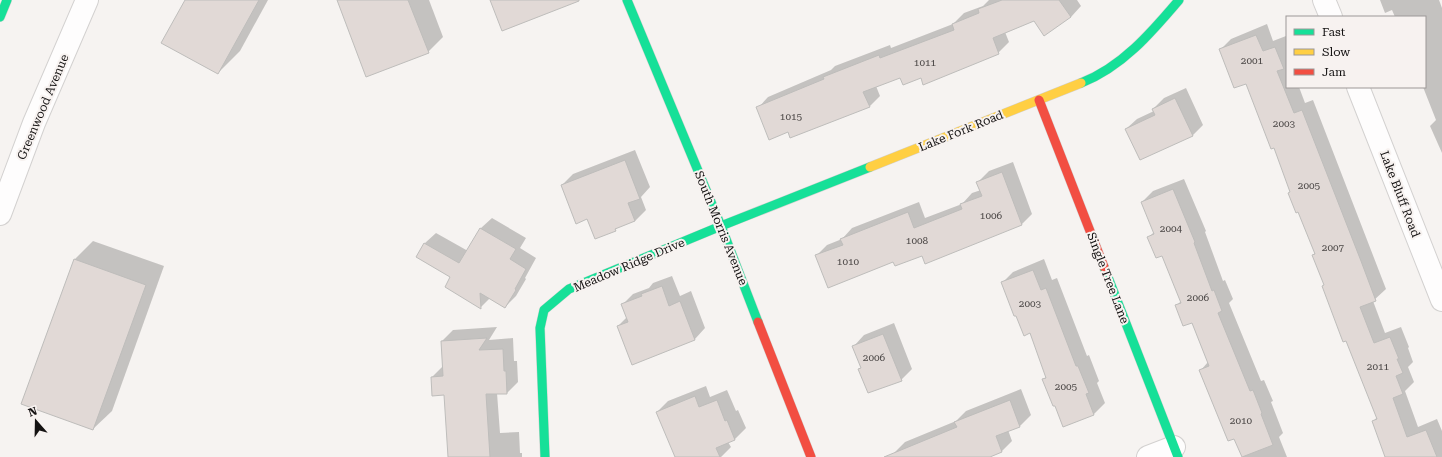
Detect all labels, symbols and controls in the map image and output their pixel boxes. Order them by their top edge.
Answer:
legend [1286,16,1426,88]
text: Fast [1322,25,1346,39]
text: Slow [1322,45,1350,59]
street label: Greenwood Avenue [14,52,72,162]
house number: 2001 [1241,55,1264,66]
house number: 1011 [914,57,937,68]
text: Jam [1322,65,1346,79]
street label: Lake Fork Road [917,108,1006,154]
house number: 1015 [780,111,803,122]
house number: 2003 [1273,118,1296,129]
street label: Lake Bluff Road [1377,149,1423,239]
street label: South Morris Avenue [692,169,750,288]
house number: 2005 [1298,180,1321,191]
house number: 1006 [980,210,1003,221]
house number: 2004 [1160,223,1183,234]
street label: Single Tree Lane [1084,230,1132,326]
street label: Meadow Ridge Drive [571,235,687,295]
house number: 1008 [906,235,929,246]
house number: 2007 [1322,242,1345,253]
house number: 1010 [837,256,860,267]
house number: 2006 [1187,292,1210,303]
house number: 2003 [1019,298,1042,309]
house number: 2006 [863,352,886,363]
house number: 2011 [1367,361,1390,372]
house number: 2005 [1055,381,1078,392]
north arrow [16,401,56,441]
text: N [27,404,39,420]
house number: 2010 [1230,415,1253,426]

